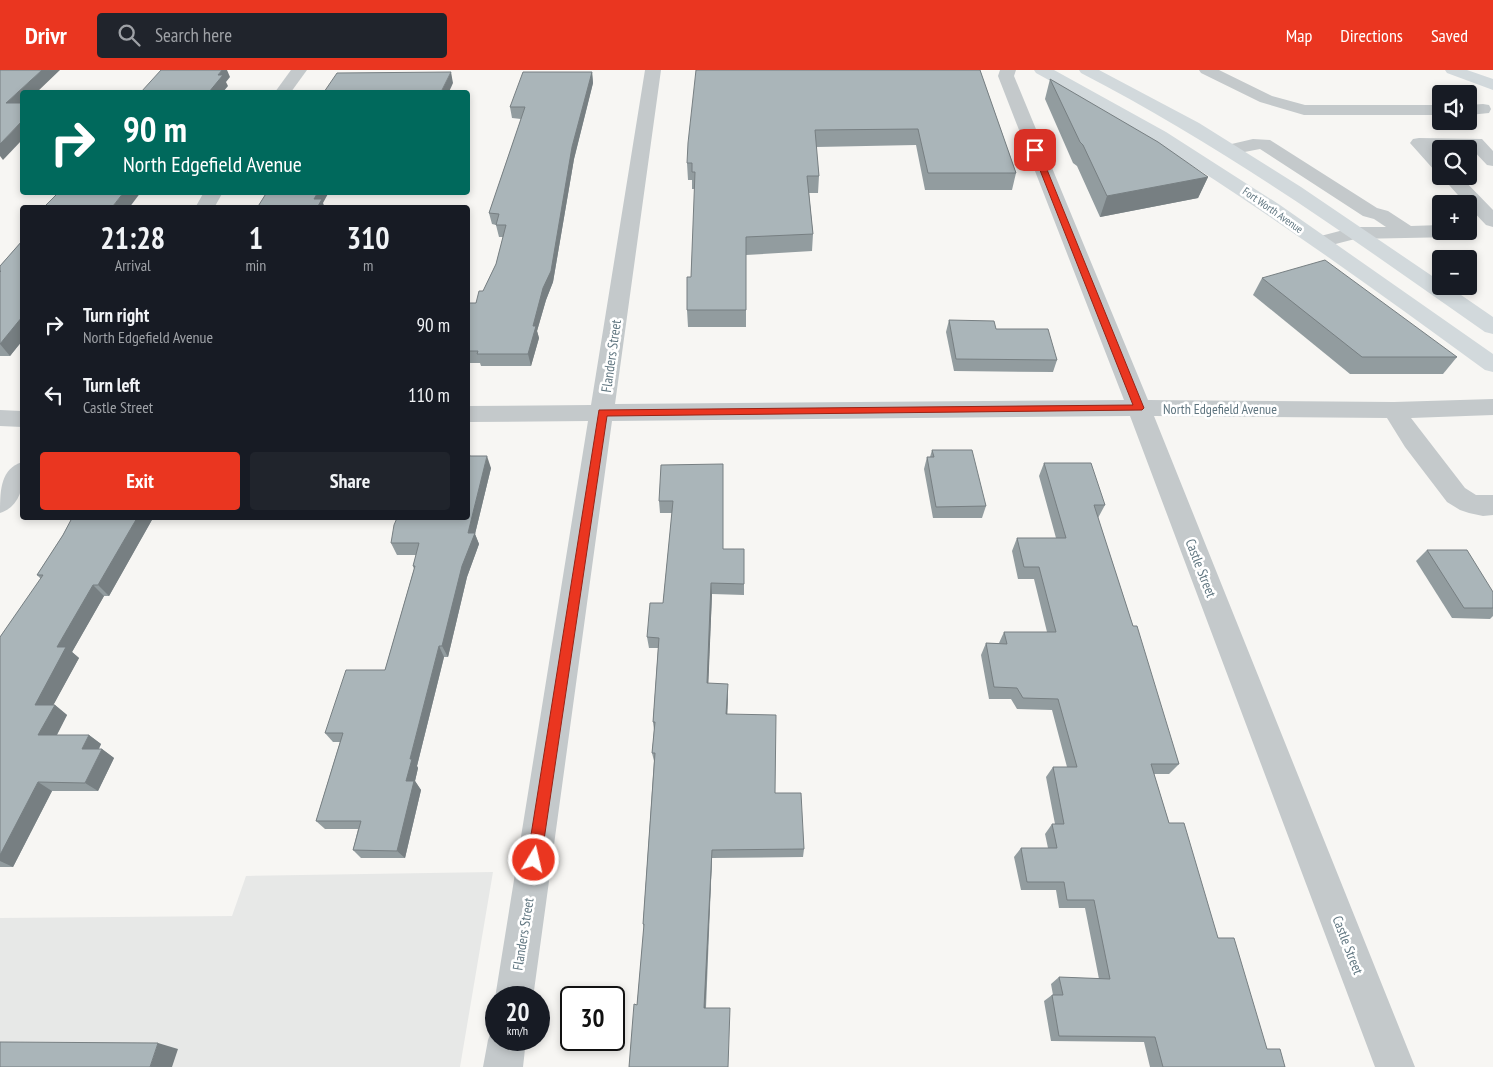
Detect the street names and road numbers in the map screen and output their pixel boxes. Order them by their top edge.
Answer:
street label: Fort Worth Avenue [1240,184,1306,236]
street label: Flanders Street [597,318,625,393]
street label: North Edgefield Avenue [1163,400,1277,418]
street label: Castle Street [1182,536,1220,600]
street label: Flanders Street [508,896,538,972]
street label: Castle Street [1329,913,1367,977]

